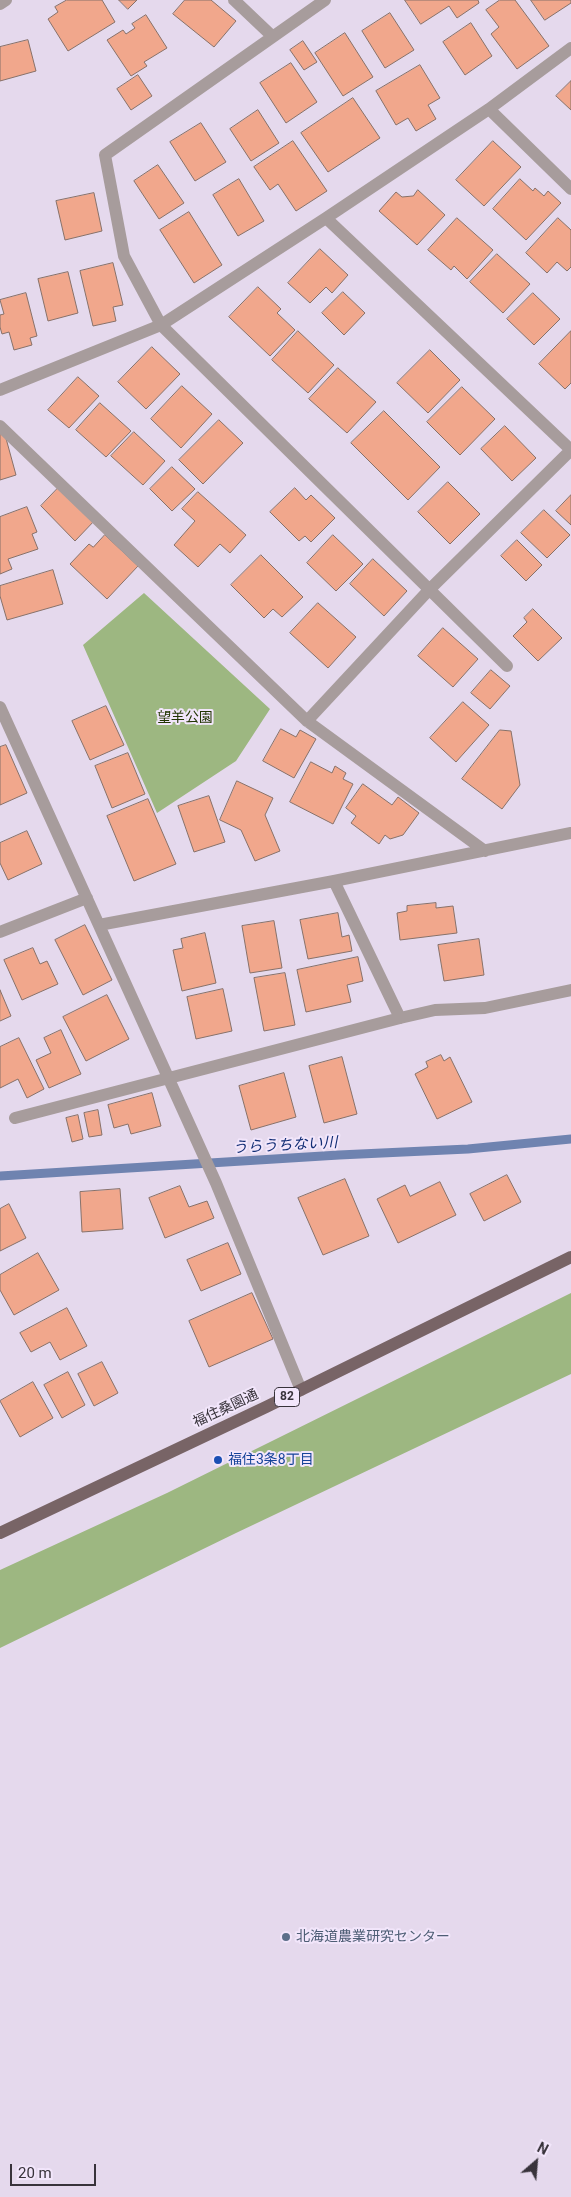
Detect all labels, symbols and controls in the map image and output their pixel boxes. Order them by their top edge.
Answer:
park label: 望羊公園 [157,710,213,726]
water label: うらうちない川 [232,1134,338,1158]
street label: 福住桑園通 [191,1387,261,1431]
road number: 82 [274,1388,300,1406]
place label: 福住3条8丁目 [228,1452,314,1468]
marker: 福住3条8丁目 [212,1454,224,1466]
place label: 北海道農業研究センター [296,1929,450,1945]
marker: 北海道農業研究センター [280,1931,292,1943]
north arrow [511,2137,561,2187]
text: N [535,2139,551,2158]
scale bar [12,2154,99,2186]
text: 20 m [18,2164,52,2182]

